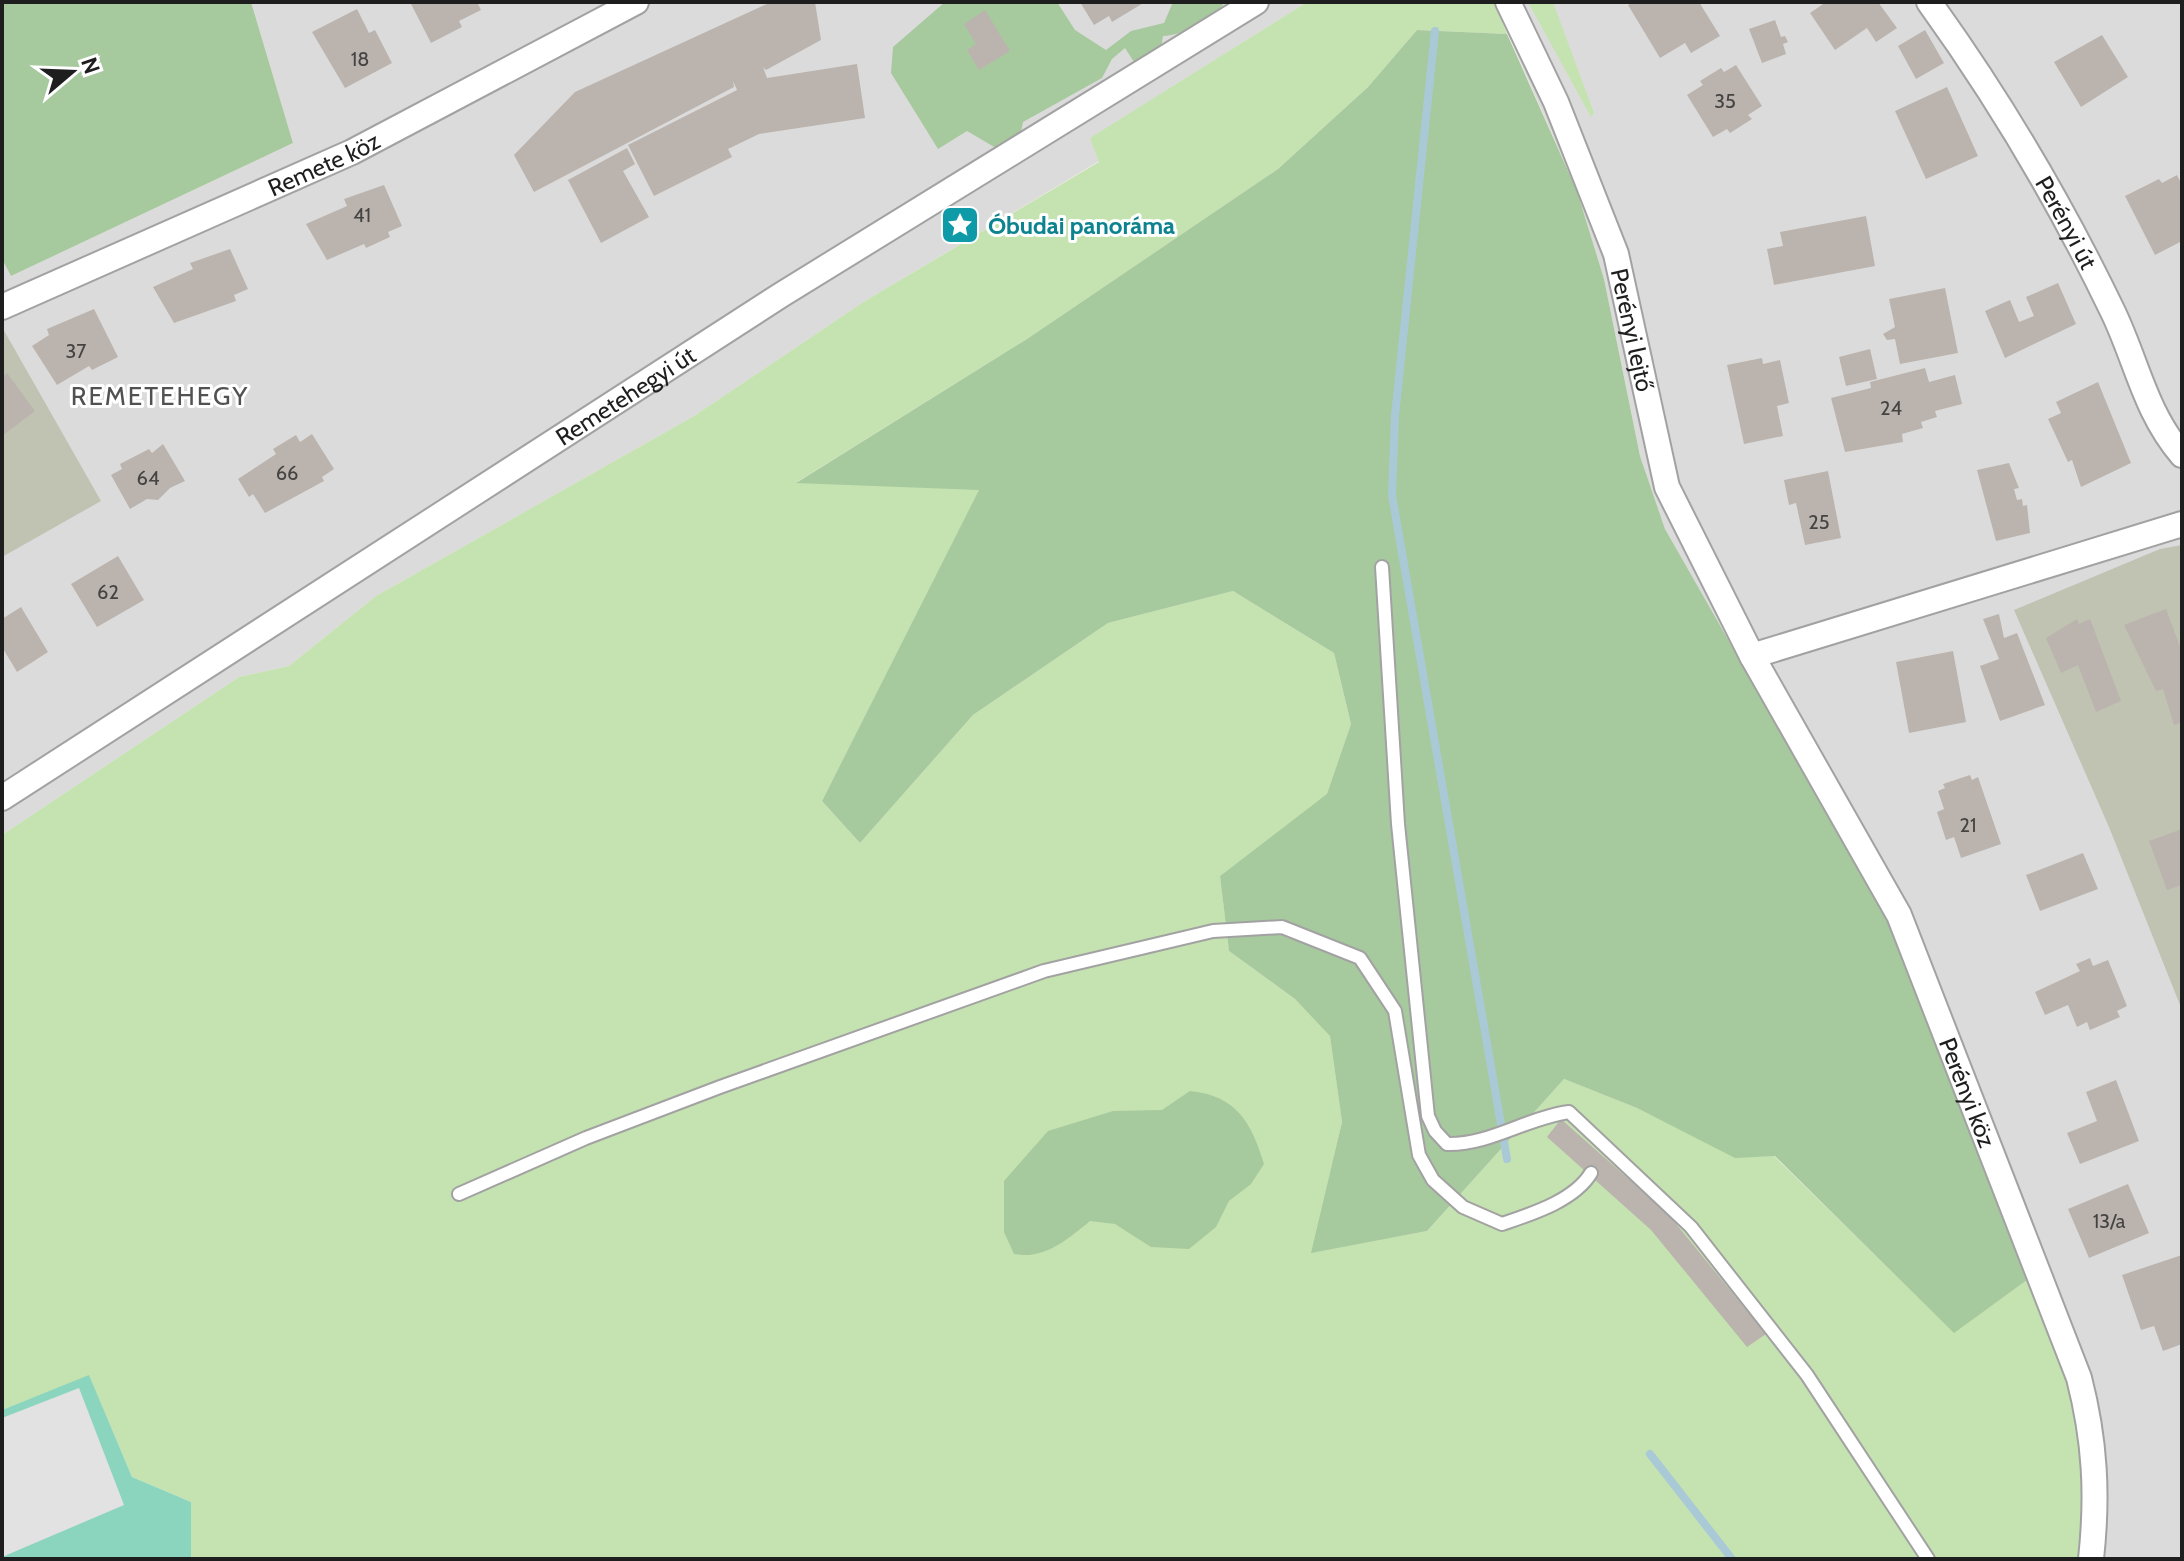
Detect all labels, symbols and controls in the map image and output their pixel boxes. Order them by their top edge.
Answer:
north arrow [32,32,112,112]
house number: 18 [351,47,369,71]
text: N [75,54,106,77]
house number: 35 [1714,89,1736,113]
street label: Remete köz [263,126,385,202]
street label: Perényi út [2030,171,2104,274]
house number: 41 [353,203,371,227]
place icon: Óbudai panoráma [939,204,981,246]
place label: Óbudai panoráma [988,211,1175,240]
street label: Perényi lejtő [1605,266,1660,394]
house number: 37 [66,339,86,363]
street label: Remetehegyi út [550,340,701,451]
district label: REMETEHEGY [71,380,249,412]
house number: 24 [1880,396,1902,420]
house number: 66 [276,461,298,485]
house number: 64 [137,466,160,490]
house number: 25 [1808,510,1830,534]
house number: 62 [97,580,119,604]
house number: 21 [1960,813,1977,837]
street label: Perényi köz [1933,1033,2002,1151]
house number: 13/a [2093,1209,2126,1233]

